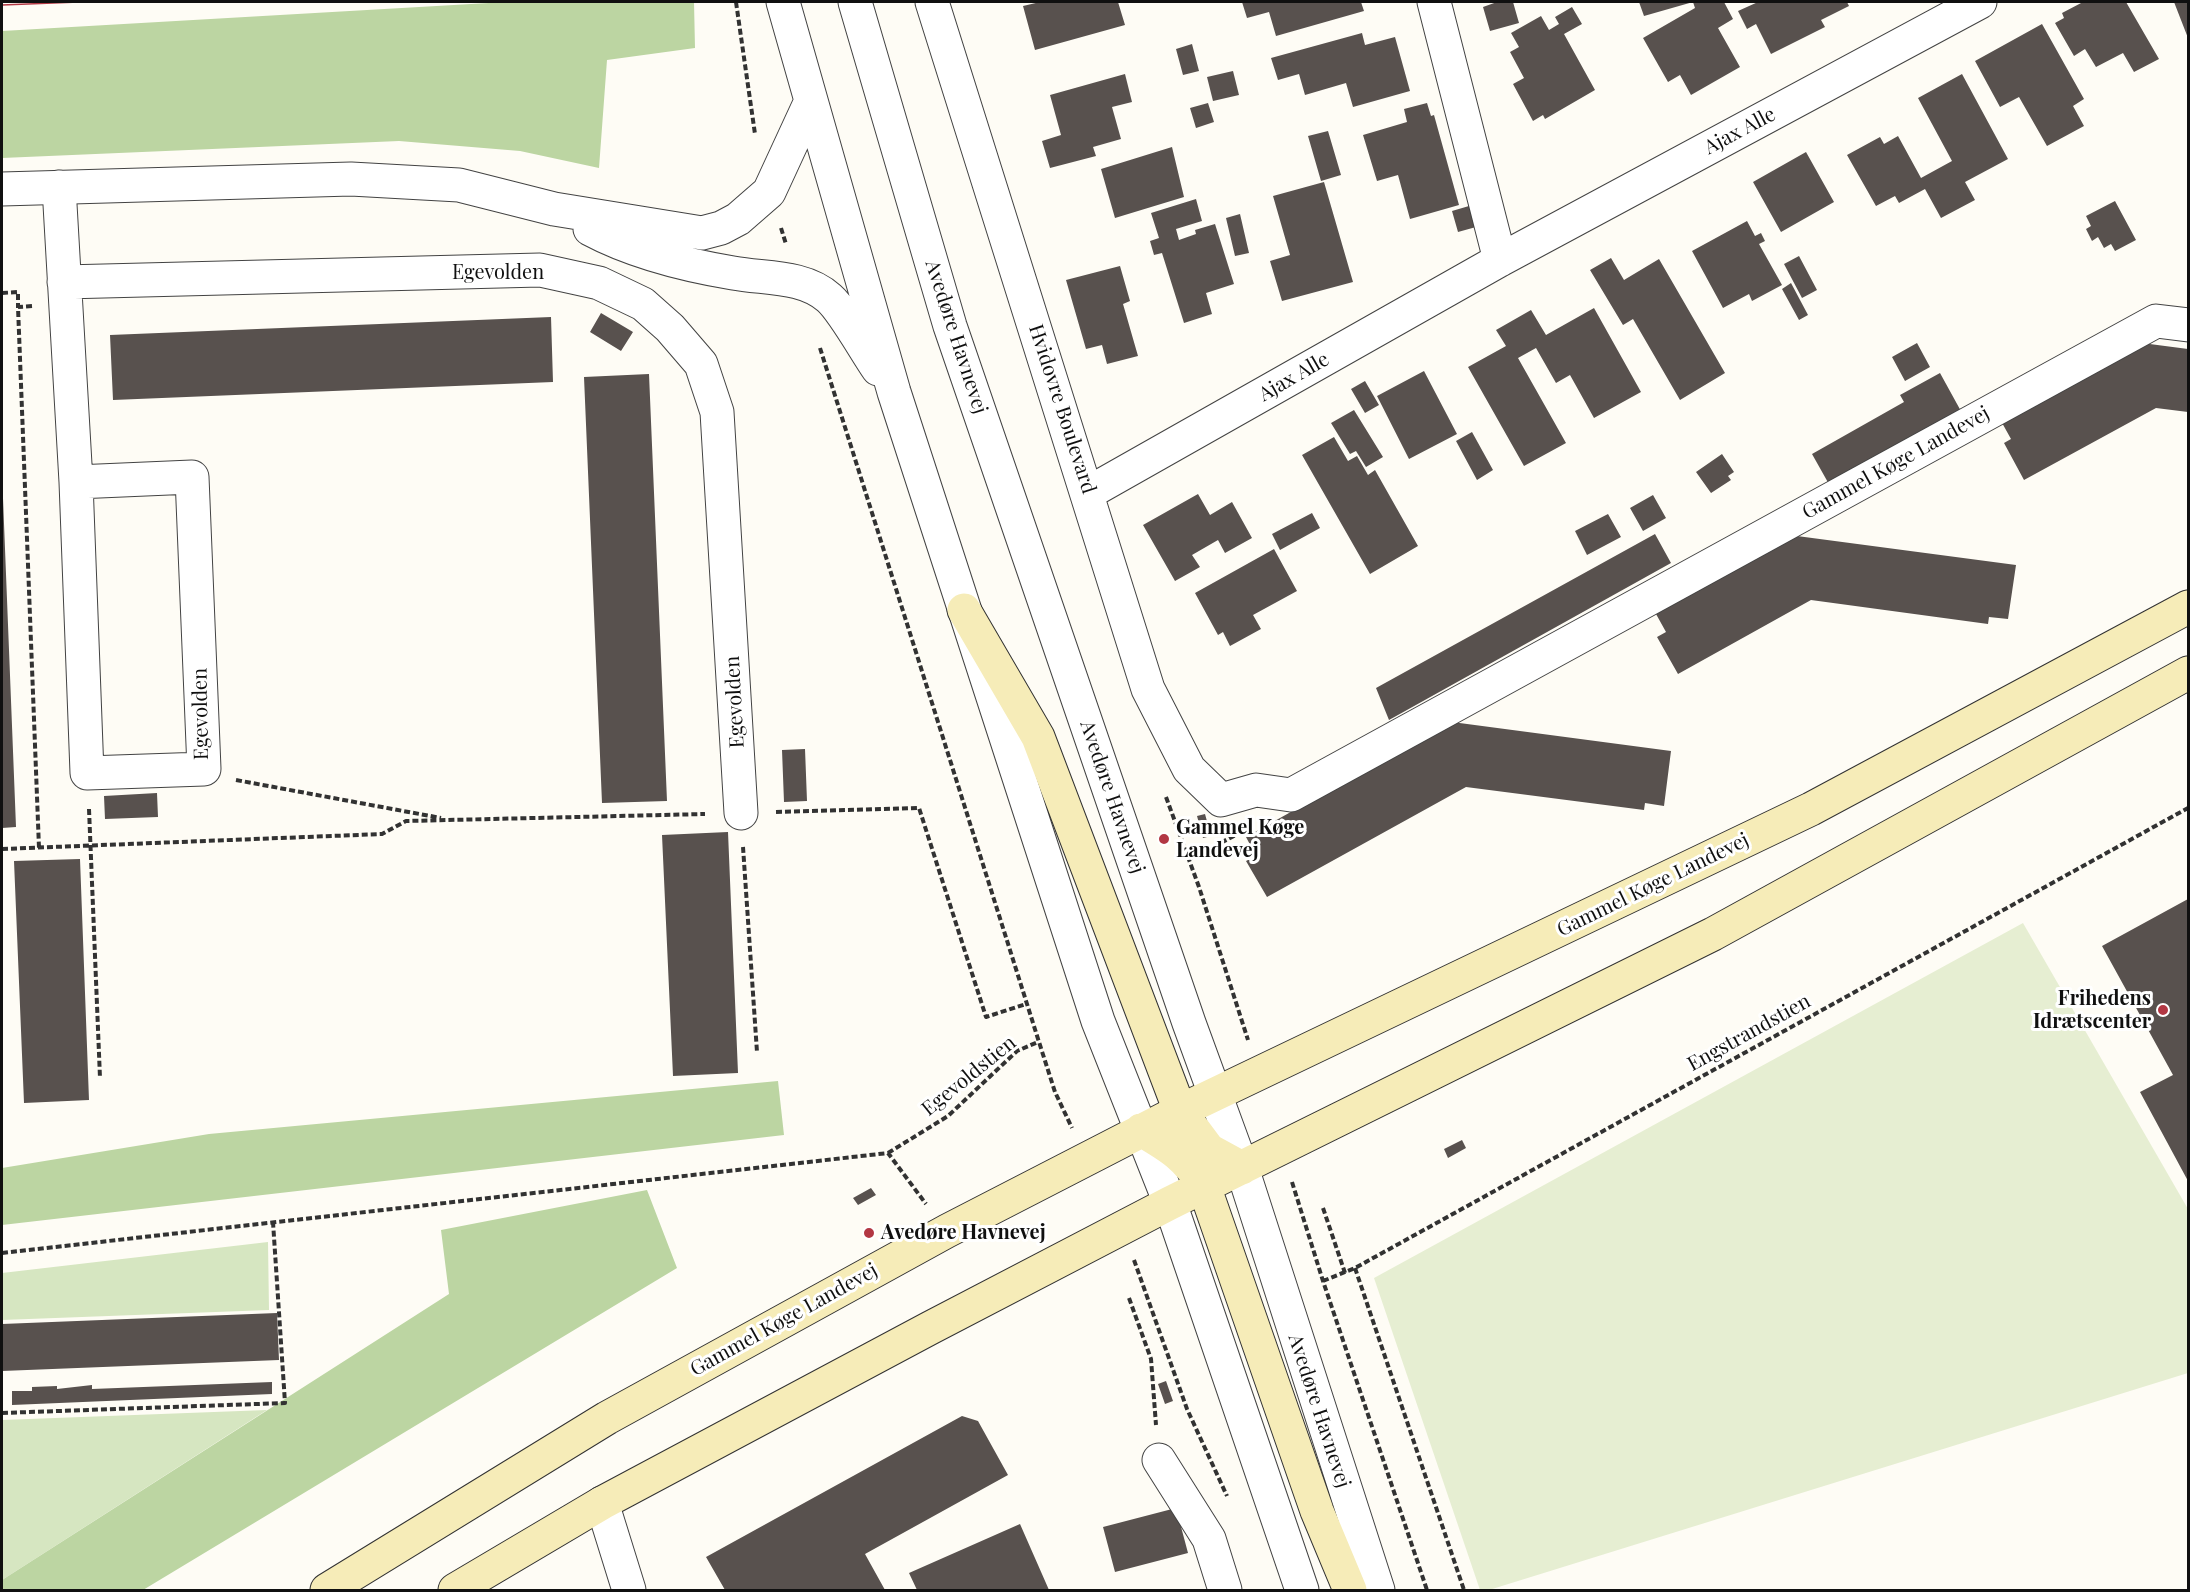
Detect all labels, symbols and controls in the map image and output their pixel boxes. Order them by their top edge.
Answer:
street label: Ajax Alle [1700,102,1780,160]
street label: Avedøre Havnevej [920,257,992,417]
street label: Egevolden [452,261,544,285]
street label: Hvidovre Boulevard [1023,321,1101,497]
street label: Ajax Alle [1255,347,1333,407]
street label: Gammel Køge Landevej [1798,402,1994,524]
street label: Egevolden [721,655,749,749]
street label: Egevolden [188,668,214,760]
street label: Avedøre Havnevej [1075,717,1149,877]
place label: Gammel Køge Landevej [1176,816,1304,863]
street label: Gammel Køge Landevej [1553,828,1753,942]
marker: Gammel Køge Landevej [1157,832,1171,846]
place label: Frihedens Idrætscenter [2033,987,2151,1034]
street label: Engstrandstien [1683,989,1815,1077]
marker: Frihedens Idrætscenter [2156,1003,2170,1017]
street label: Egevoldstien [917,1031,1021,1121]
place label: Avedøre Havnevej [881,1221,1046,1245]
marker: Avedøre Havnevej [862,1226,876,1240]
street label: Gammel Køge Landevej [686,1259,882,1381]
street label: Avedøre Havnevej [1283,1331,1355,1491]

